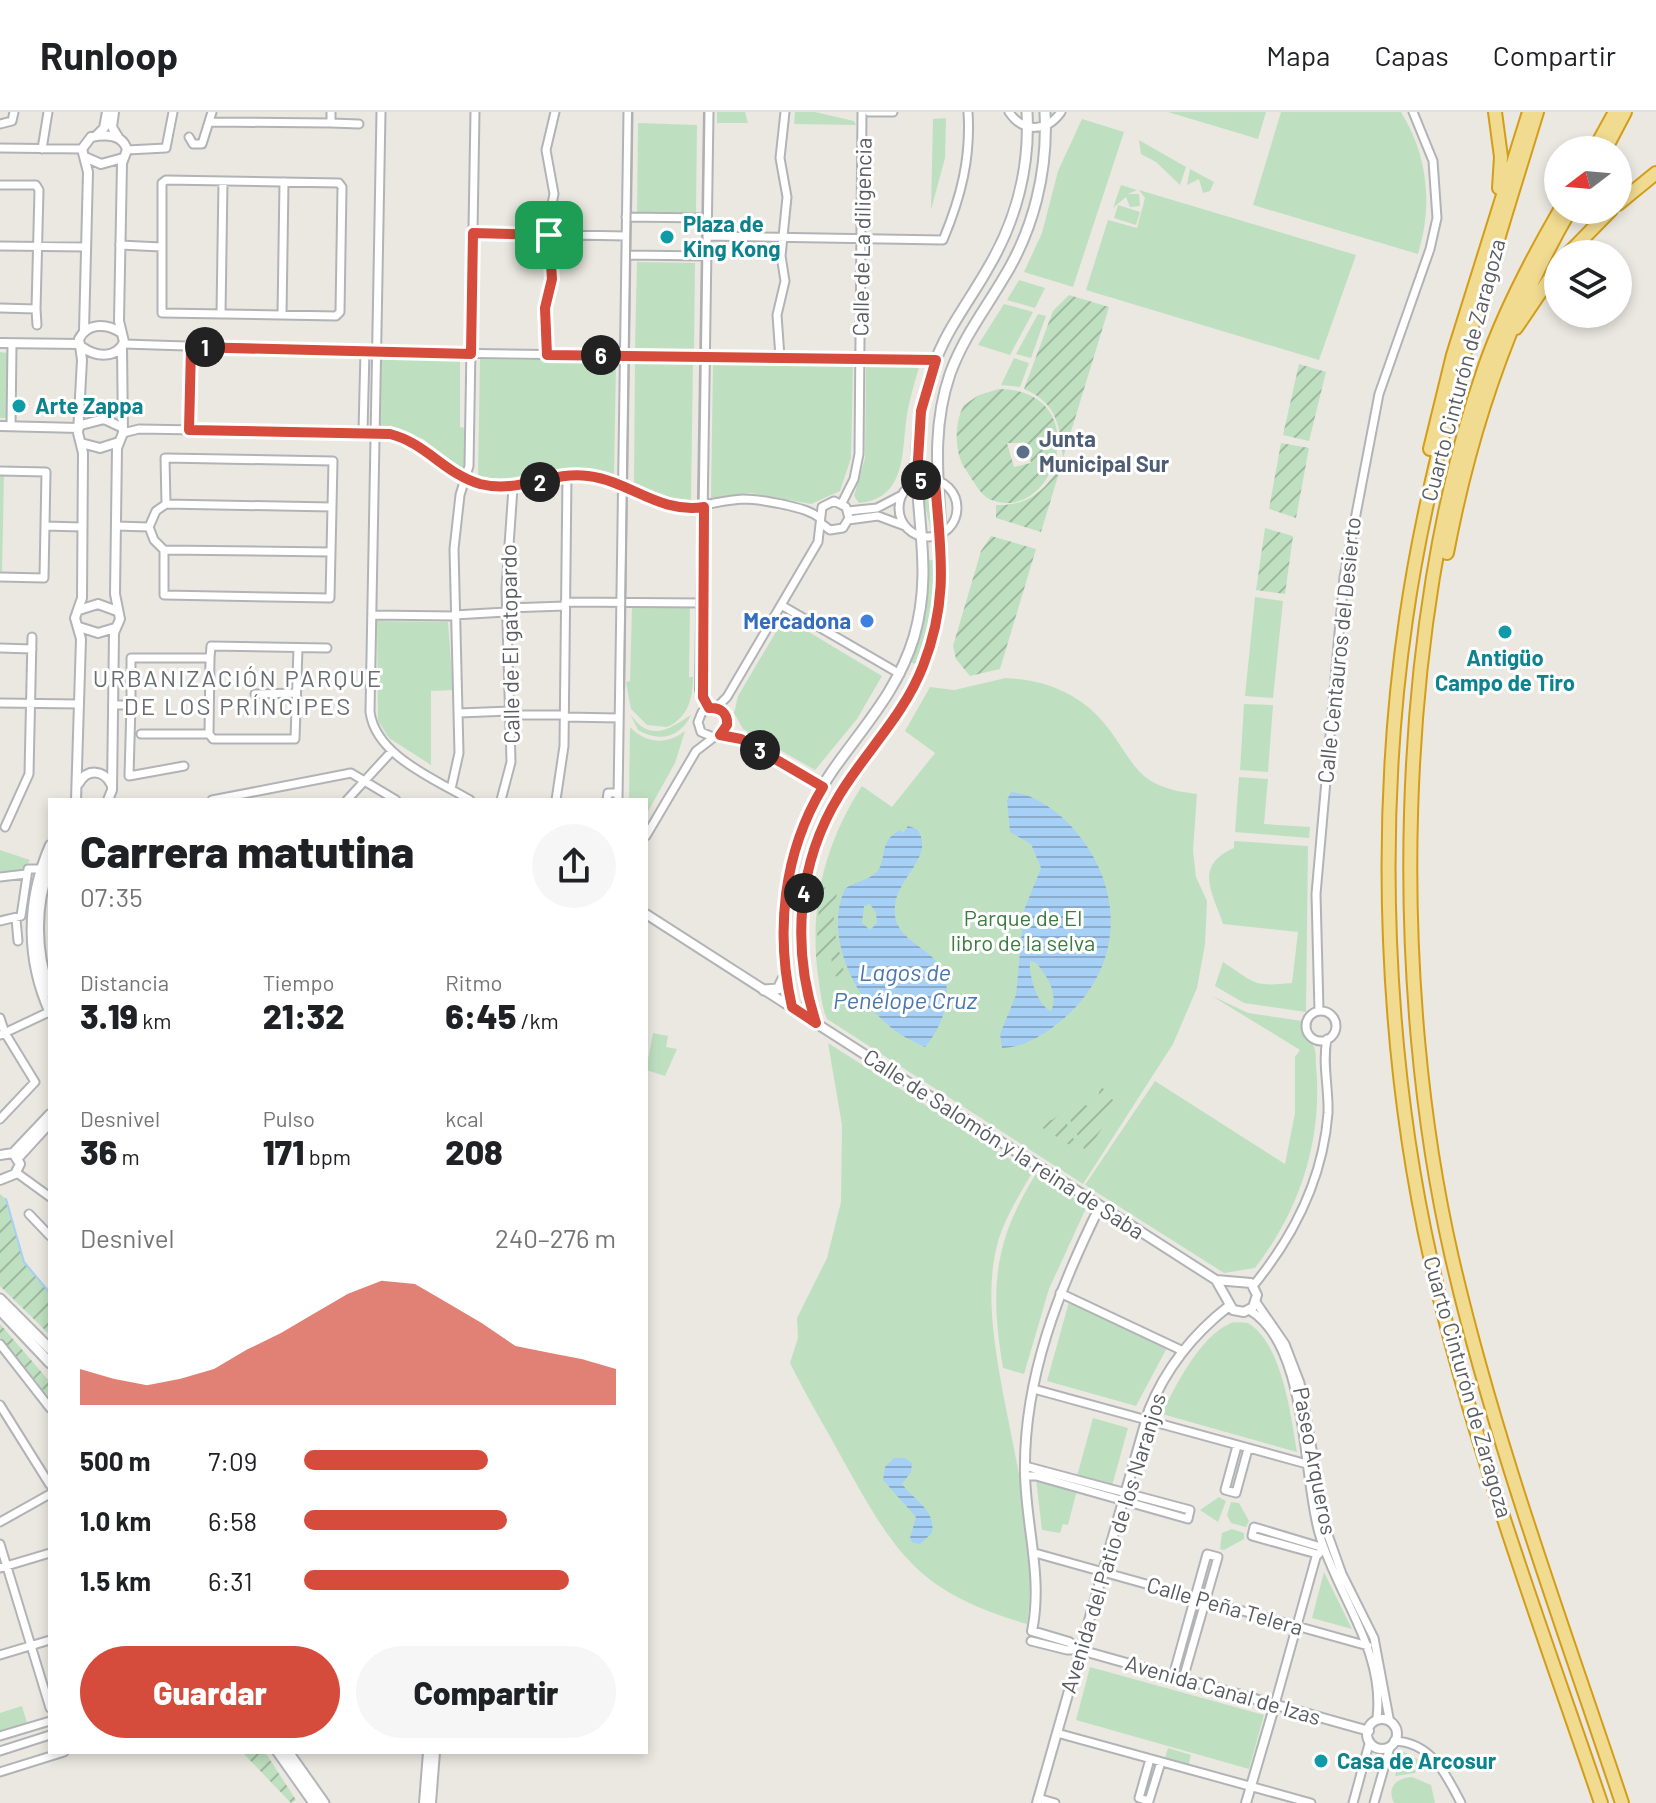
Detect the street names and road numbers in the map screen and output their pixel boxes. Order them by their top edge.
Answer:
street label: Calle de La diligencia [846,137,876,337]
street label: Cuarto Cinturón de Zaragoza [1414,236,1510,504]
street label: Calle Centauros del Desierto [1311,515,1365,784]
street label: Calle de El gatopardo [494,544,524,744]
street label: Calle de Salomón y la reina de Saba [859,1043,1150,1244]
street label: Cuarto Cinturón de Zaragoza [1419,1253,1519,1520]
street label: Paseo Arqueros [1289,1385,1343,1537]
street label: Avenida del Patio de los Naranjos [1054,1390,1170,1696]
street label: Calle Peña Telera [1144,1570,1306,1640]
street label: Avenida Canal de Izas [1123,1649,1324,1729]

